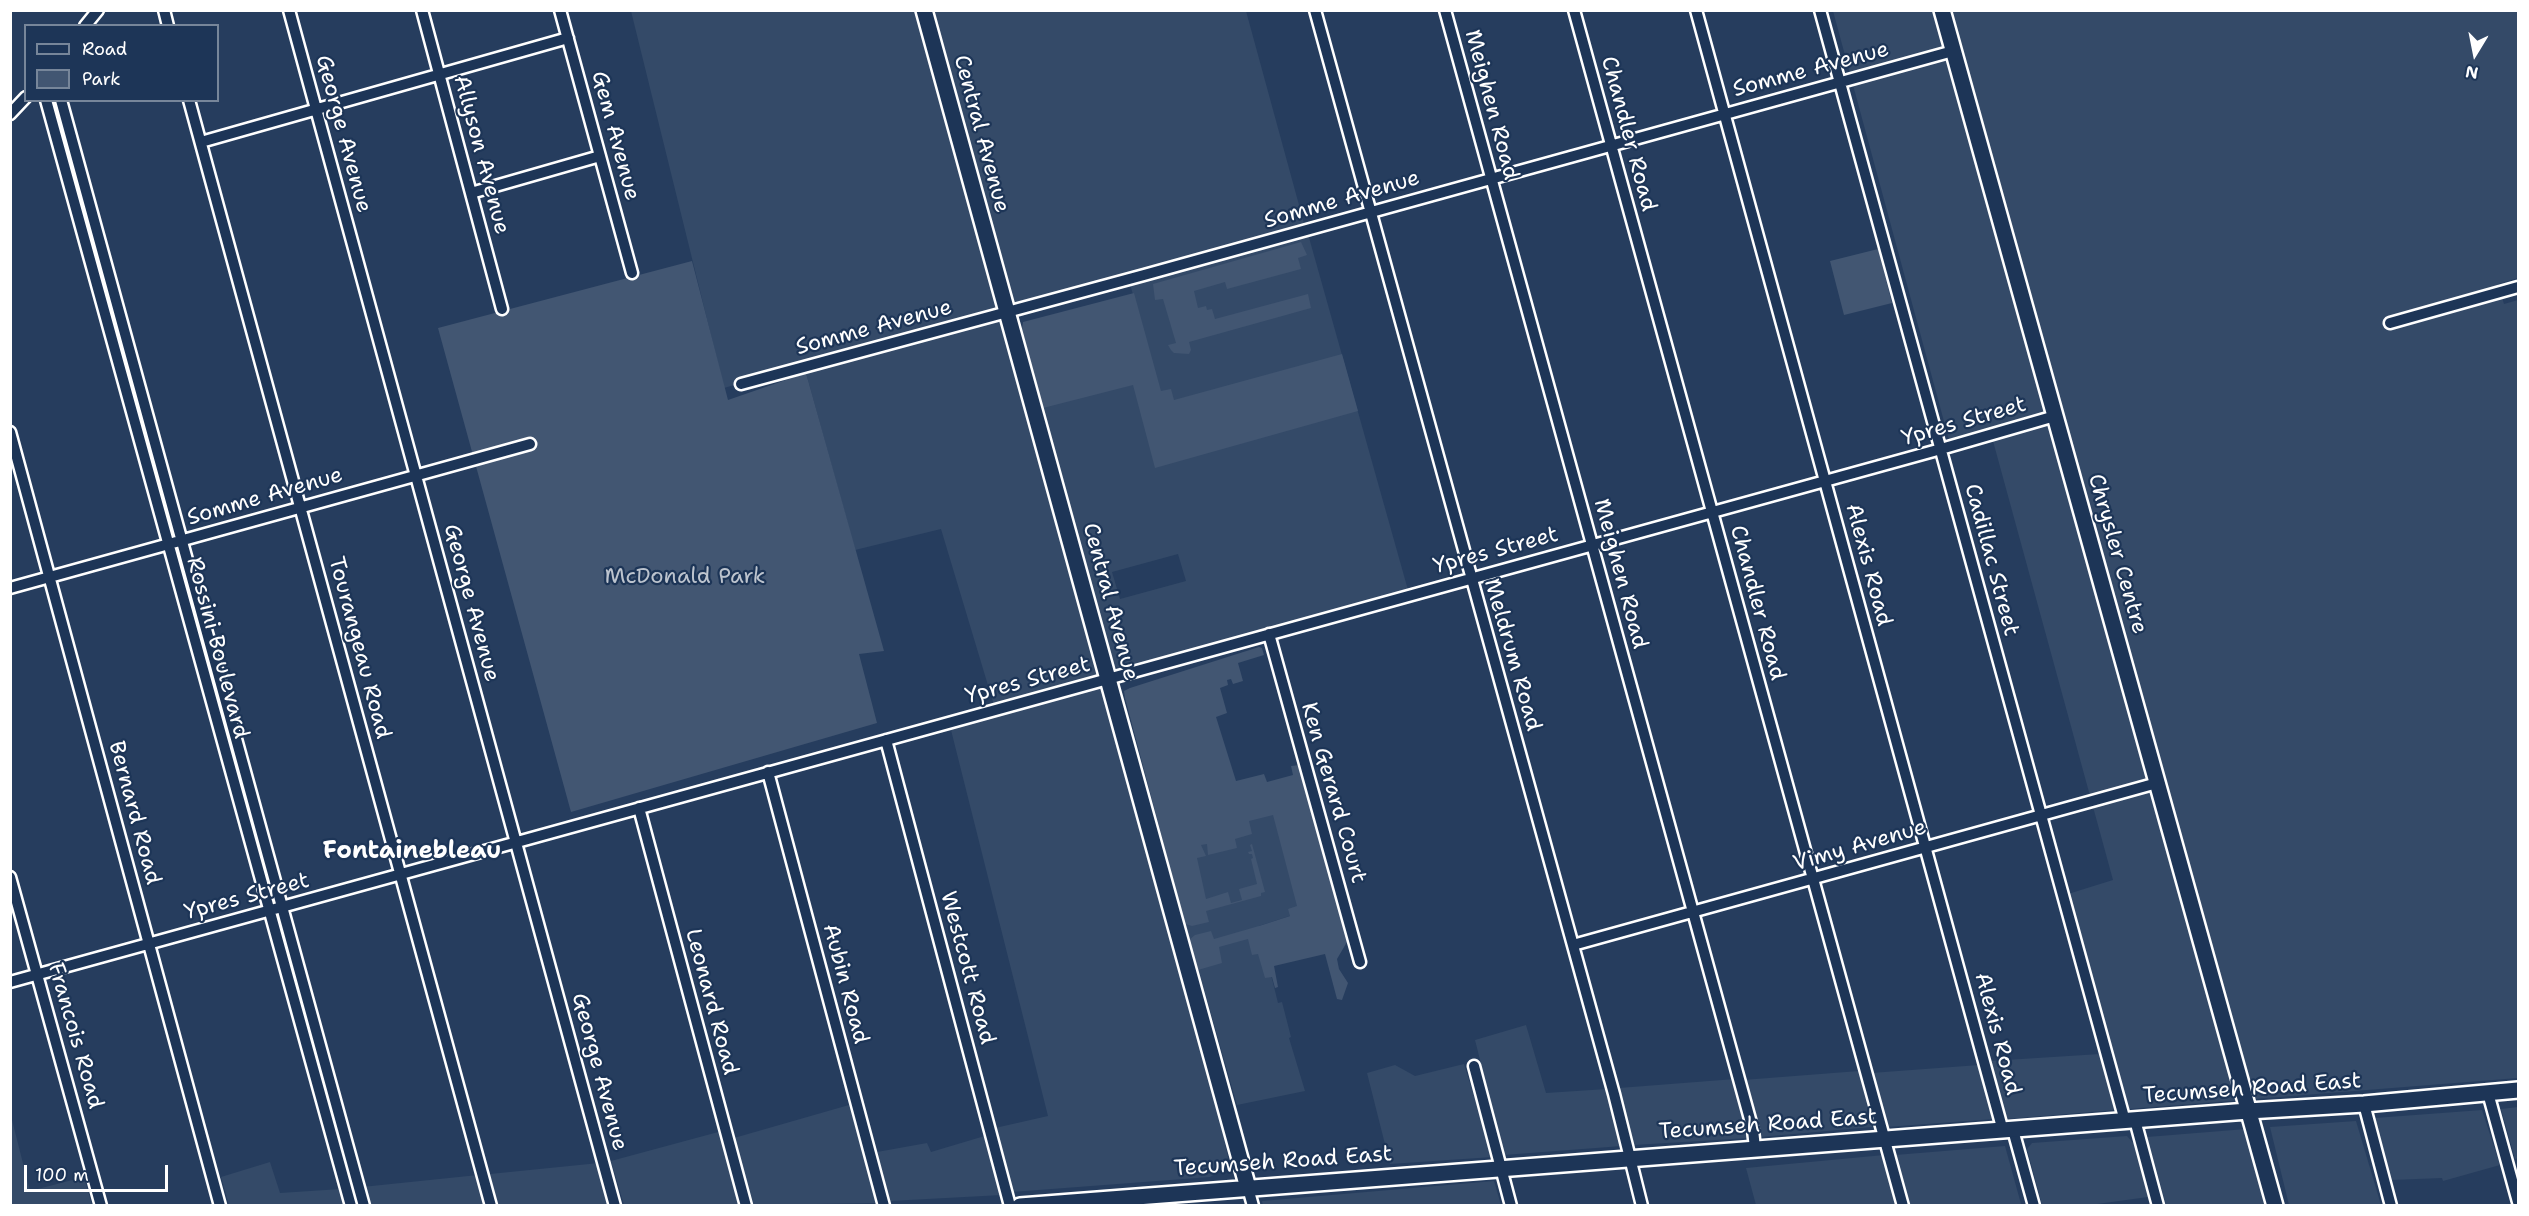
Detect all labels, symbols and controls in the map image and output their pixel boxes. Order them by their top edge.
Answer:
legend [24,24,219,102]
north arrow [2445,24,2505,84]
street label: Meighen Road [1458,27,1524,183]
street label: Somme Avenue [1730,36,1892,104]
text: Road [82,37,127,61]
street label: George Avenue [309,52,377,216]
street label: Central Avenue [947,52,1015,216]
street label: Chandler Road [1595,54,1661,214]
text: N [2464,61,2480,84]
text: Park [82,67,121,91]
street label: Gem Avenue [585,68,645,204]
street label: Allyson Avenue [447,73,515,237]
street label: Somme Avenue [1261,165,1423,235]
street label: Somme Avenue [793,294,955,362]
street label: Ypres Street [1899,392,2029,452]
street label: Somme Avenue [184,462,346,532]
street label: Chrysler Centre [2082,471,2152,637]
street label: Cadillac Street [1958,481,2024,639]
street label: Meighen Road [1587,496,1653,652]
street label: Alexis Road [1839,501,1897,629]
street label: Central Avenue [1076,520,1144,684]
street label: George Avenue [437,521,505,685]
street label: Ypres Street [1431,522,1561,580]
street label: Chandler Road [1724,523,1790,683]
street label: Rossini Boulevard [180,554,254,742]
street label: Tourangeau Road [322,554,396,742]
park label: McDonald Park [605,564,765,590]
street label: Meldrum Road [1478,576,1546,734]
street label: Ypres Street [963,652,1093,710]
street label: Ken Gerard Court [1295,700,1371,886]
street label: Bernard Road [102,738,166,888]
street label: Vimy Avenue [1790,814,1930,878]
district label: Fontainebleau [323,838,501,866]
street label: Ypres Street [182,868,312,926]
street label: Westcott Road [934,889,1000,1047]
street label: Aubin Road [816,921,874,1047]
street label: Leonard Road [679,926,743,1078]
street label: Francois Road [42,960,108,1112]
street label: Alexis Road [1968,970,2026,1098]
street label: George Avenue [565,990,633,1154]
street label: Tecumseh Road East [2142,1068,2362,1110]
street label: Tecumseh Road East [1658,1104,1878,1146]
street label: Tecumseh Road East [1173,1141,1393,1183]
scale bar [27,1153,171,1191]
text: 100 m [35,1163,89,1187]

